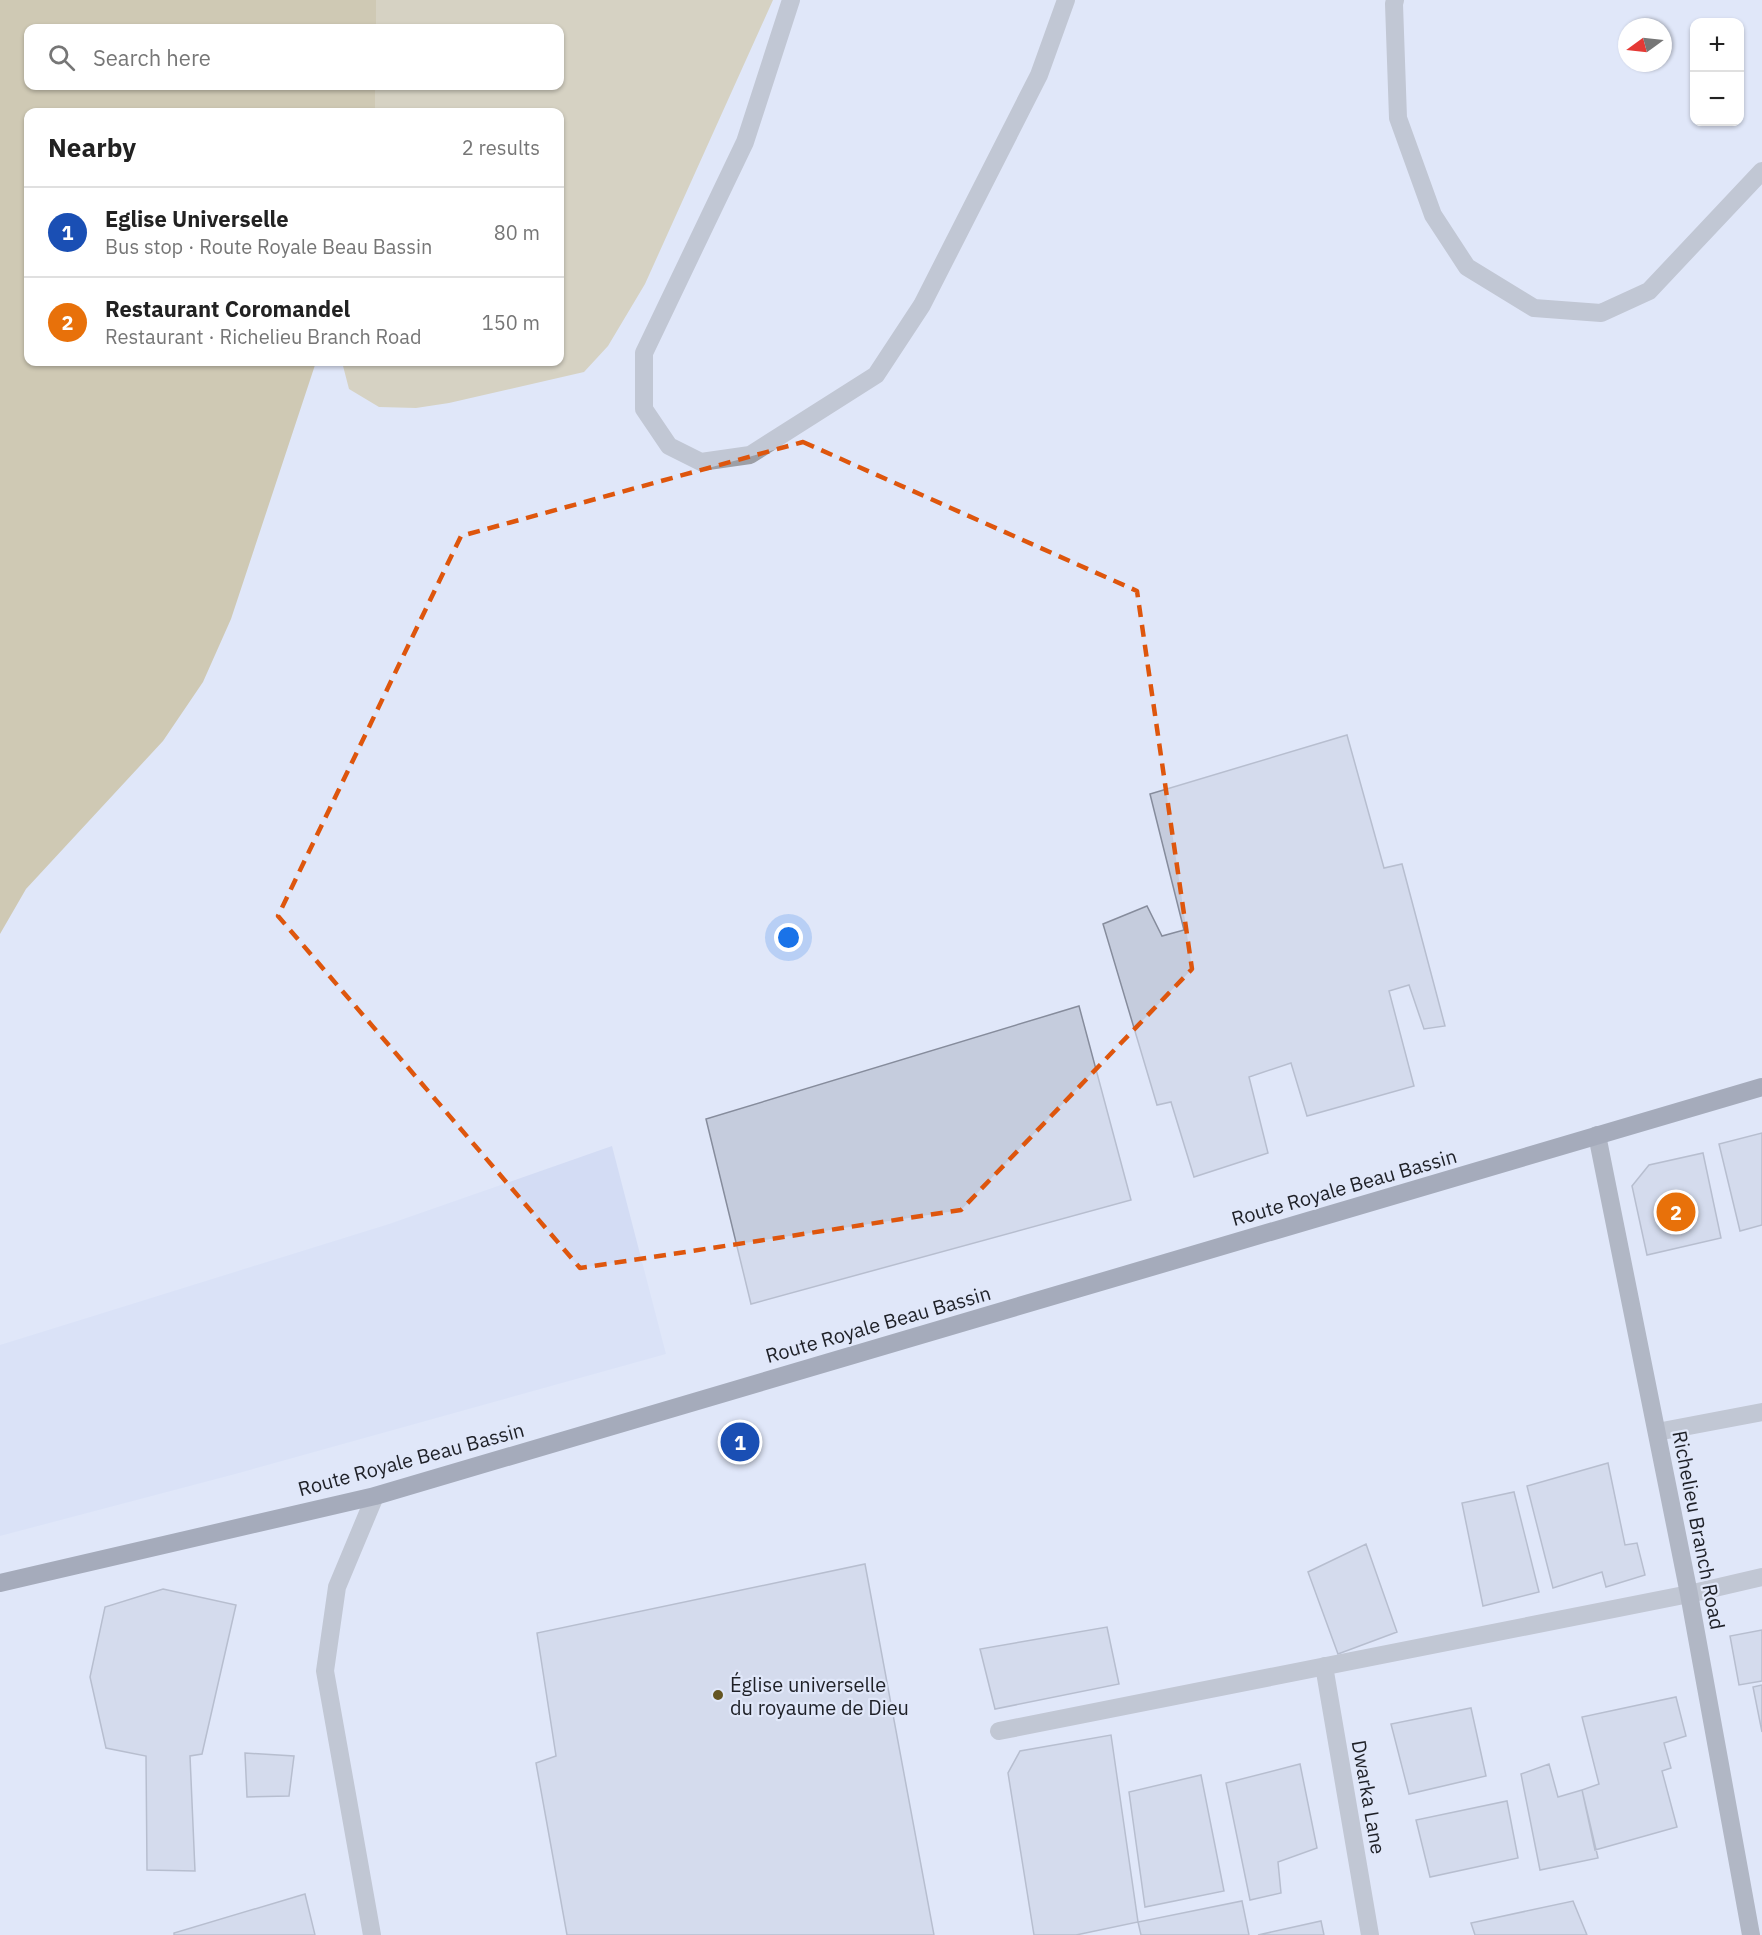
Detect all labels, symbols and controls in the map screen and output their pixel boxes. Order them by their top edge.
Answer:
north arrow [1618,18,1672,72]
map controls [1690,18,1744,126]
button: + [1690,18,1744,72]
search box [24,24,564,90]
icon: search [45,41,78,74]
text: Search here [93,43,211,72]
button: − [1690,72,1744,126]
text: Nearby [48,130,136,164]
text: 2 results [462,134,540,161]
text: Eglise Universelle [105,204,289,233]
text: 1 [62,219,74,246]
text: 80 m [494,219,540,246]
text: Bus stop · Route Royale Beau Bassin [105,233,432,260]
text: Restaurant Coromandel [105,294,350,323]
text: 2 [62,309,74,336]
text: 150 m [482,309,540,336]
text: Restaurant · Richelieu Branch Road [105,323,422,350]
your location [774,923,803,952]
street label: Route Royale Beau Bassin [1228,1142,1460,1232]
pin: 2 [1656,1190,1696,1234]
street label: Route Royale Beau Bassin [762,1279,994,1369]
street label: Route Royale Beau Bassin [295,1416,527,1502]
pin: 1 [720,1420,760,1464]
street label: Richelieu Branch Road [1666,1428,1732,1632]
place label: Église universelle du royaume de Dieu [730,1671,909,1721]
marker: Église universelle du royaume de Dieu [711,1688,725,1702]
street label: Dwarka Lane [1346,1738,1392,1856]

